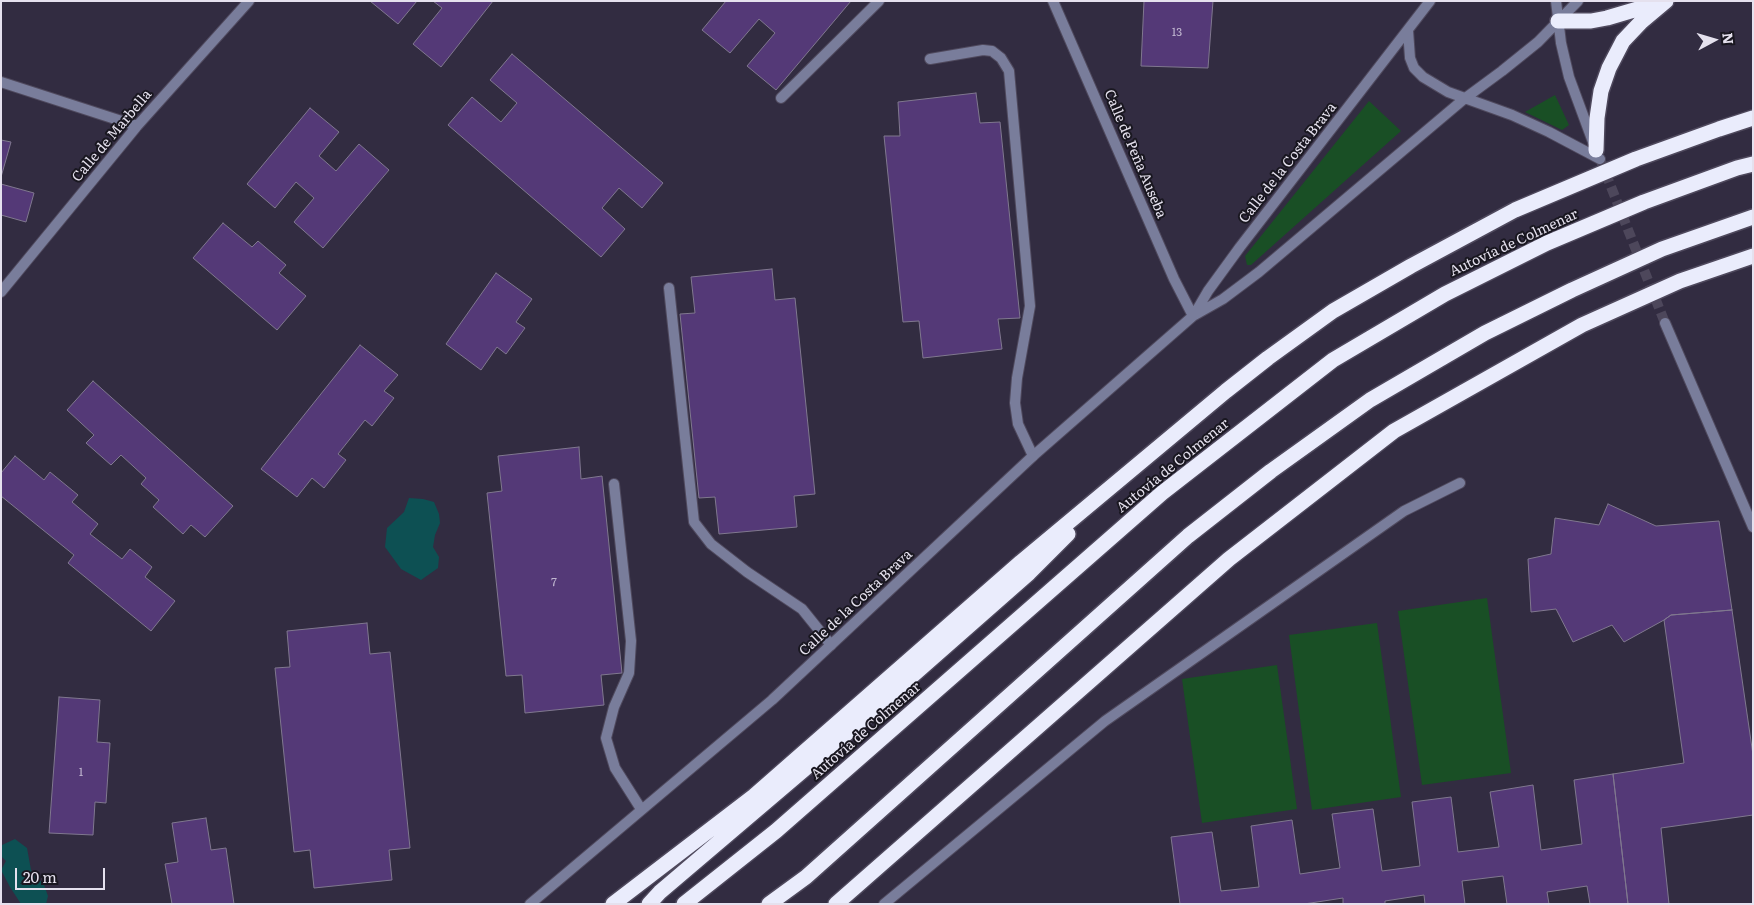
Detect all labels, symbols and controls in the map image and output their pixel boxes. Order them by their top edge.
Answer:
north arrow [1689,15,1739,65]
house number: 13 [1172,26,1182,40]
text: N [1718,32,1739,45]
street label: Calle de Marbella [69,87,155,185]
street label: Calle de Peña Auseba [1100,87,1170,221]
street label: Calle de la Costa Brava [1236,99,1340,227]
street label: Autovía de Colmenar [1447,206,1581,280]
street label: Autovía de Colmenar [1113,415,1233,517]
street label: Calle de la Costa Brava [796,546,916,660]
house number: 7 [551,576,557,590]
street label: Autovía de Colmenar [808,679,924,783]
house number: 1 [79,766,83,780]
scale bar [18,858,108,890]
text: 20 m [23,865,57,888]

